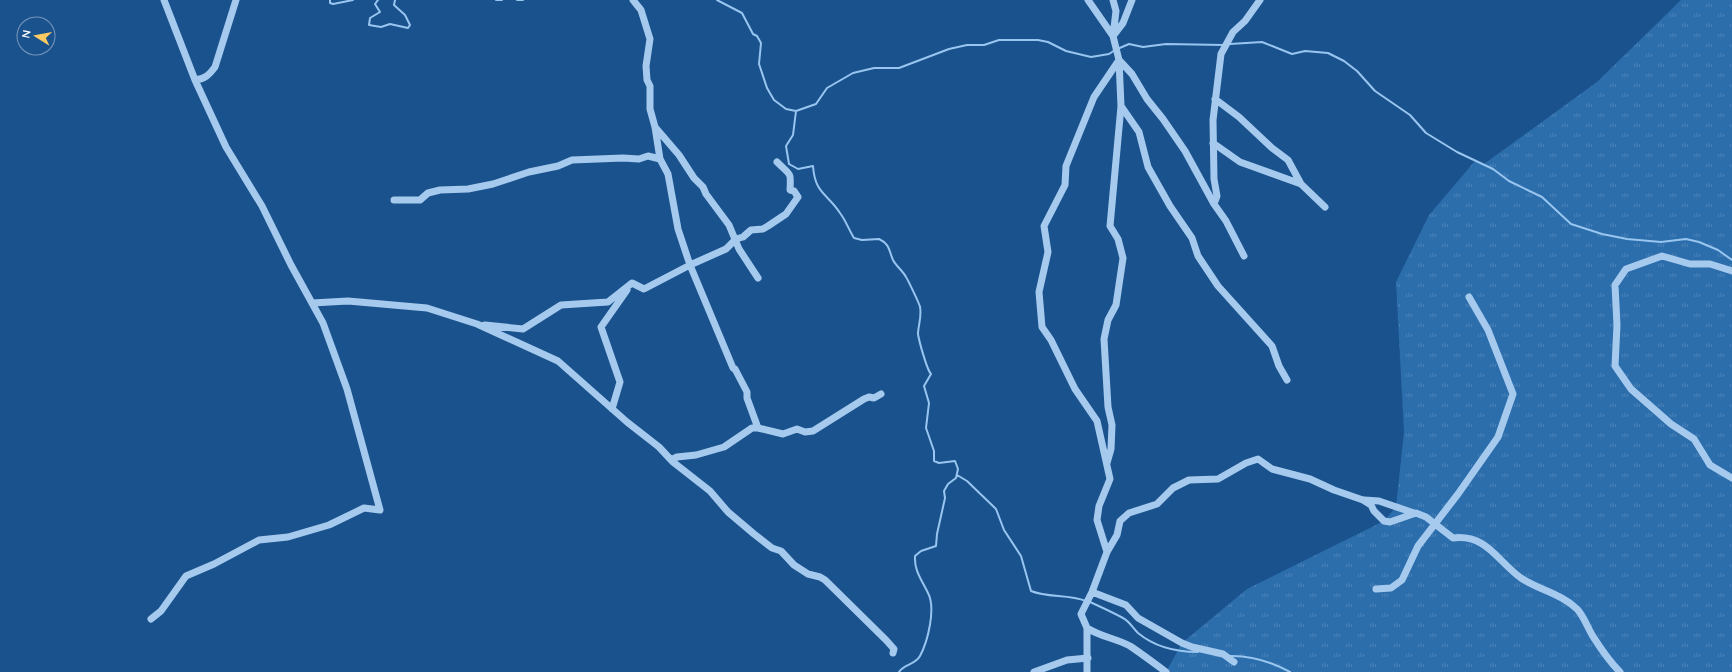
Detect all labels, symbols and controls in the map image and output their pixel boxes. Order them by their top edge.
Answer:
north arrow [16,16,56,56]
text: N [19,29,34,39]

